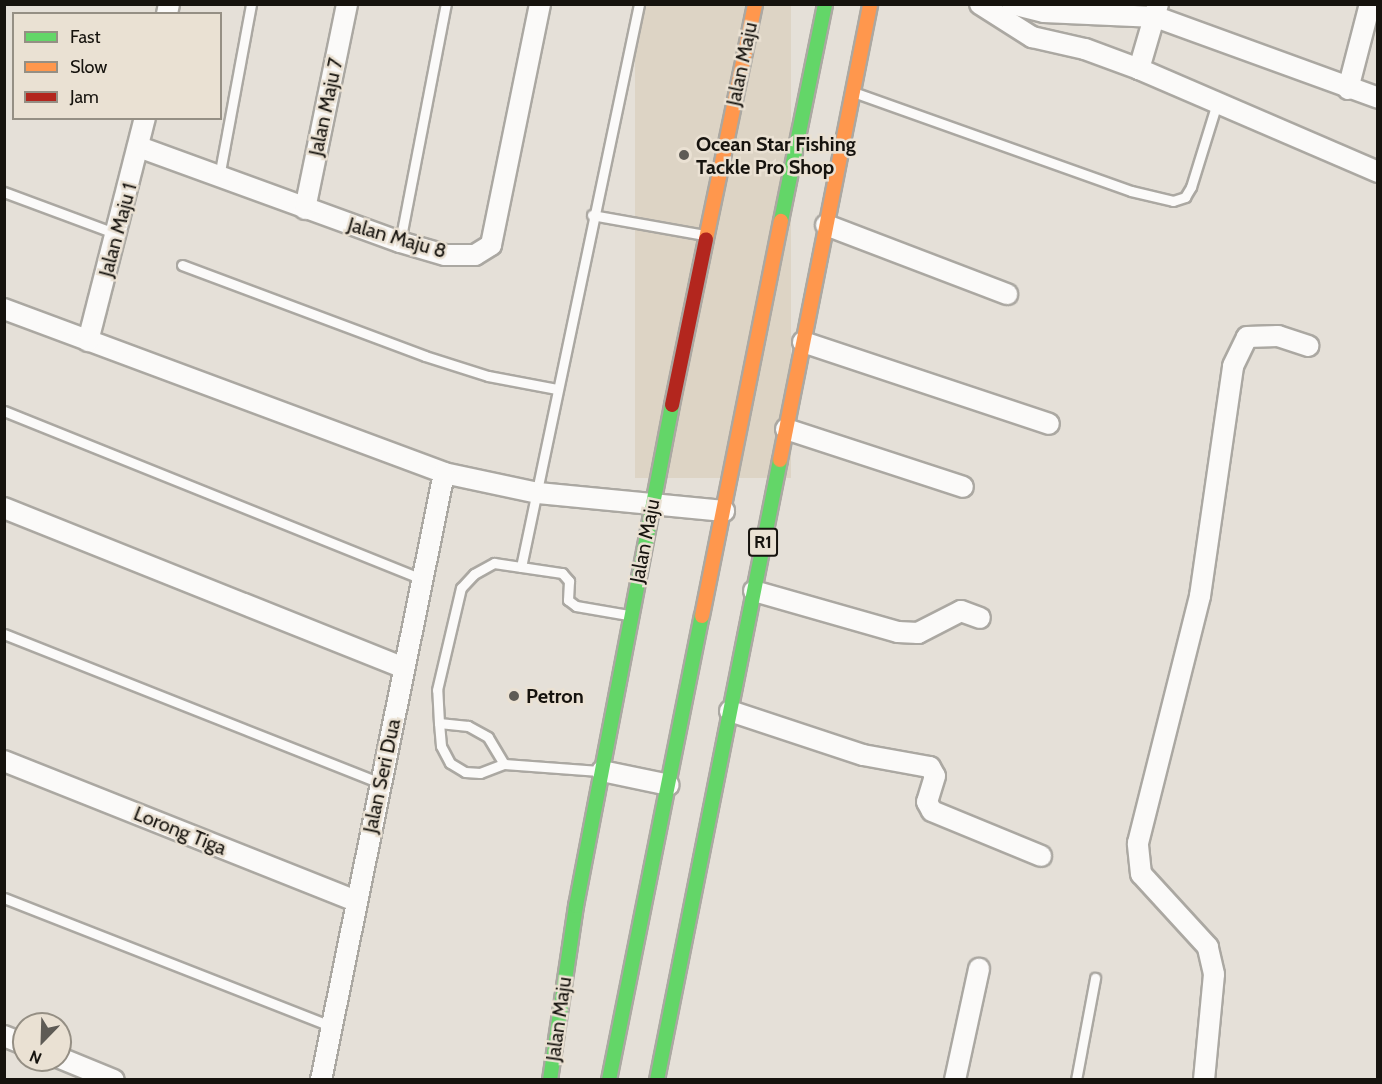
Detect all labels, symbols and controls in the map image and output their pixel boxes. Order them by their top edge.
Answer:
legend [12,12,222,120]
street label: Jalan Maju [721,20,763,108]
text: Fast [70,26,101,48]
text: Slow [70,56,107,78]
street label: Jalan Maju 7 [304,56,348,158]
text: Jam [70,86,99,108]
place label: Ocean Star Fishing Tackle Pro Shop [696,132,856,179]
marker: Ocean Star Fishing Tackle Pro Shop [677,148,691,162]
street label: Jalan Maju 1 [94,181,142,279]
street label: Jalan Maju 8 [345,212,449,264]
street label: Jalan Maju [625,497,665,585]
road number: R1 [748,527,778,557]
place label: Petron [526,684,584,708]
marker: Petron [507,689,521,703]
street label: Jalan Seri Dua [358,717,406,835]
street label: Lorong Tiga [130,802,230,860]
street label: Jalan Maju [541,975,577,1063]
north arrow [12,1012,72,1072]
text: N [27,1046,44,1068]

